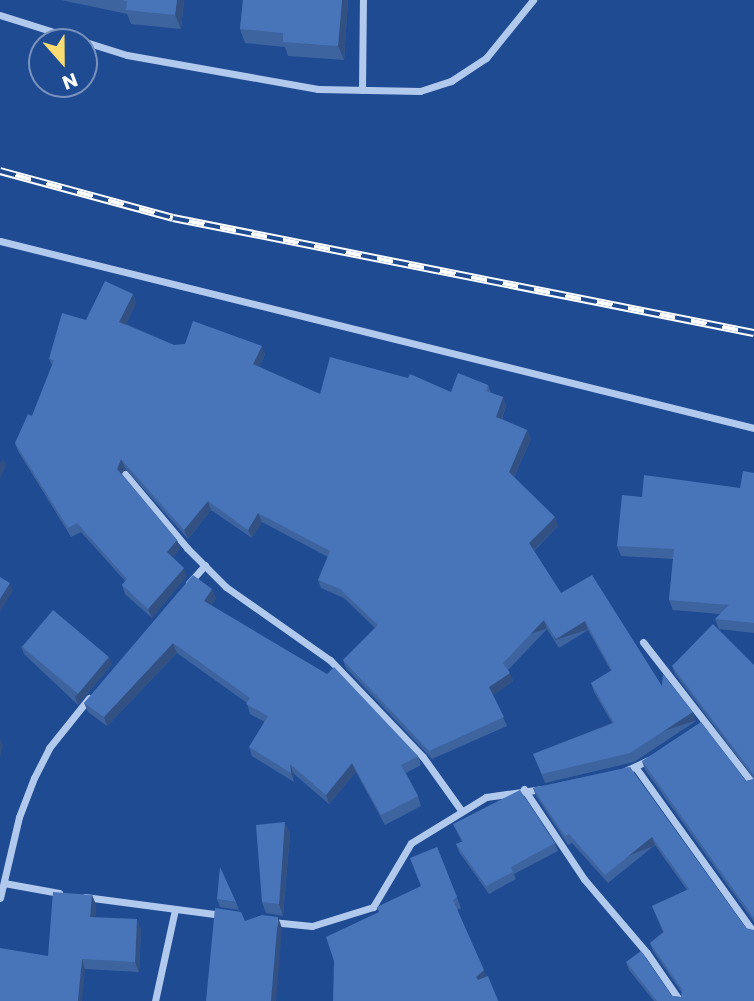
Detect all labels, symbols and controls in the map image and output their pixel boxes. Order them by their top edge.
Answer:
north arrow [28,28,98,98]
text: N [58,66,82,96]

